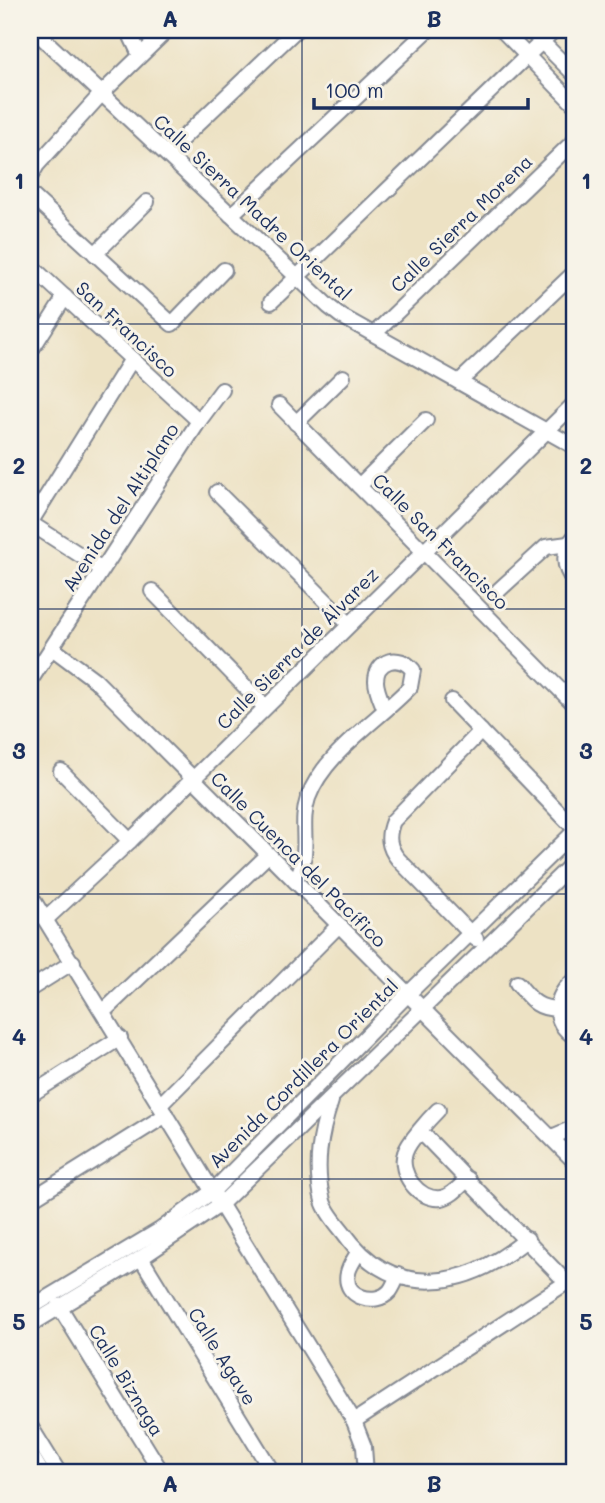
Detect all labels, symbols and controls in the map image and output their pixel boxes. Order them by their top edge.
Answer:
text: A [162,3,178,33]
text: B [426,3,442,33]
scale bar [314,66,528,110]
text: 100 m [325,76,384,103]
street label: Calle Sierra Madre Oriental [149,108,357,306]
street label: Calle Sierra Morena [385,149,537,297]
text: 1 [14,165,24,195]
text: 1 [581,165,591,195]
street label: San Francisco [71,275,183,383]
street label: Avenida del Altiplano [56,418,184,596]
text: 2 [13,450,25,480]
text: 2 [580,450,592,480]
street label: Calle San Francisco [367,467,515,615]
street label: Calle Sierra de Álvarez [211,562,383,734]
text: 3 [12,735,26,765]
text: 3 [579,735,593,765]
street label: Calle Cuenca del Pacífico [206,766,392,952]
street label: Avenida Cordillera Oriental [203,973,403,1173]
text: 4 [12,1021,26,1051]
text: 4 [579,1021,593,1051]
street label: Calle Agave [183,1302,263,1410]
text: 5 [12,1306,26,1336]
text: 5 [579,1306,593,1336]
street label: Calle Biznaga [84,1319,170,1441]
text: A [162,1468,178,1498]
text: B [426,1468,442,1498]

